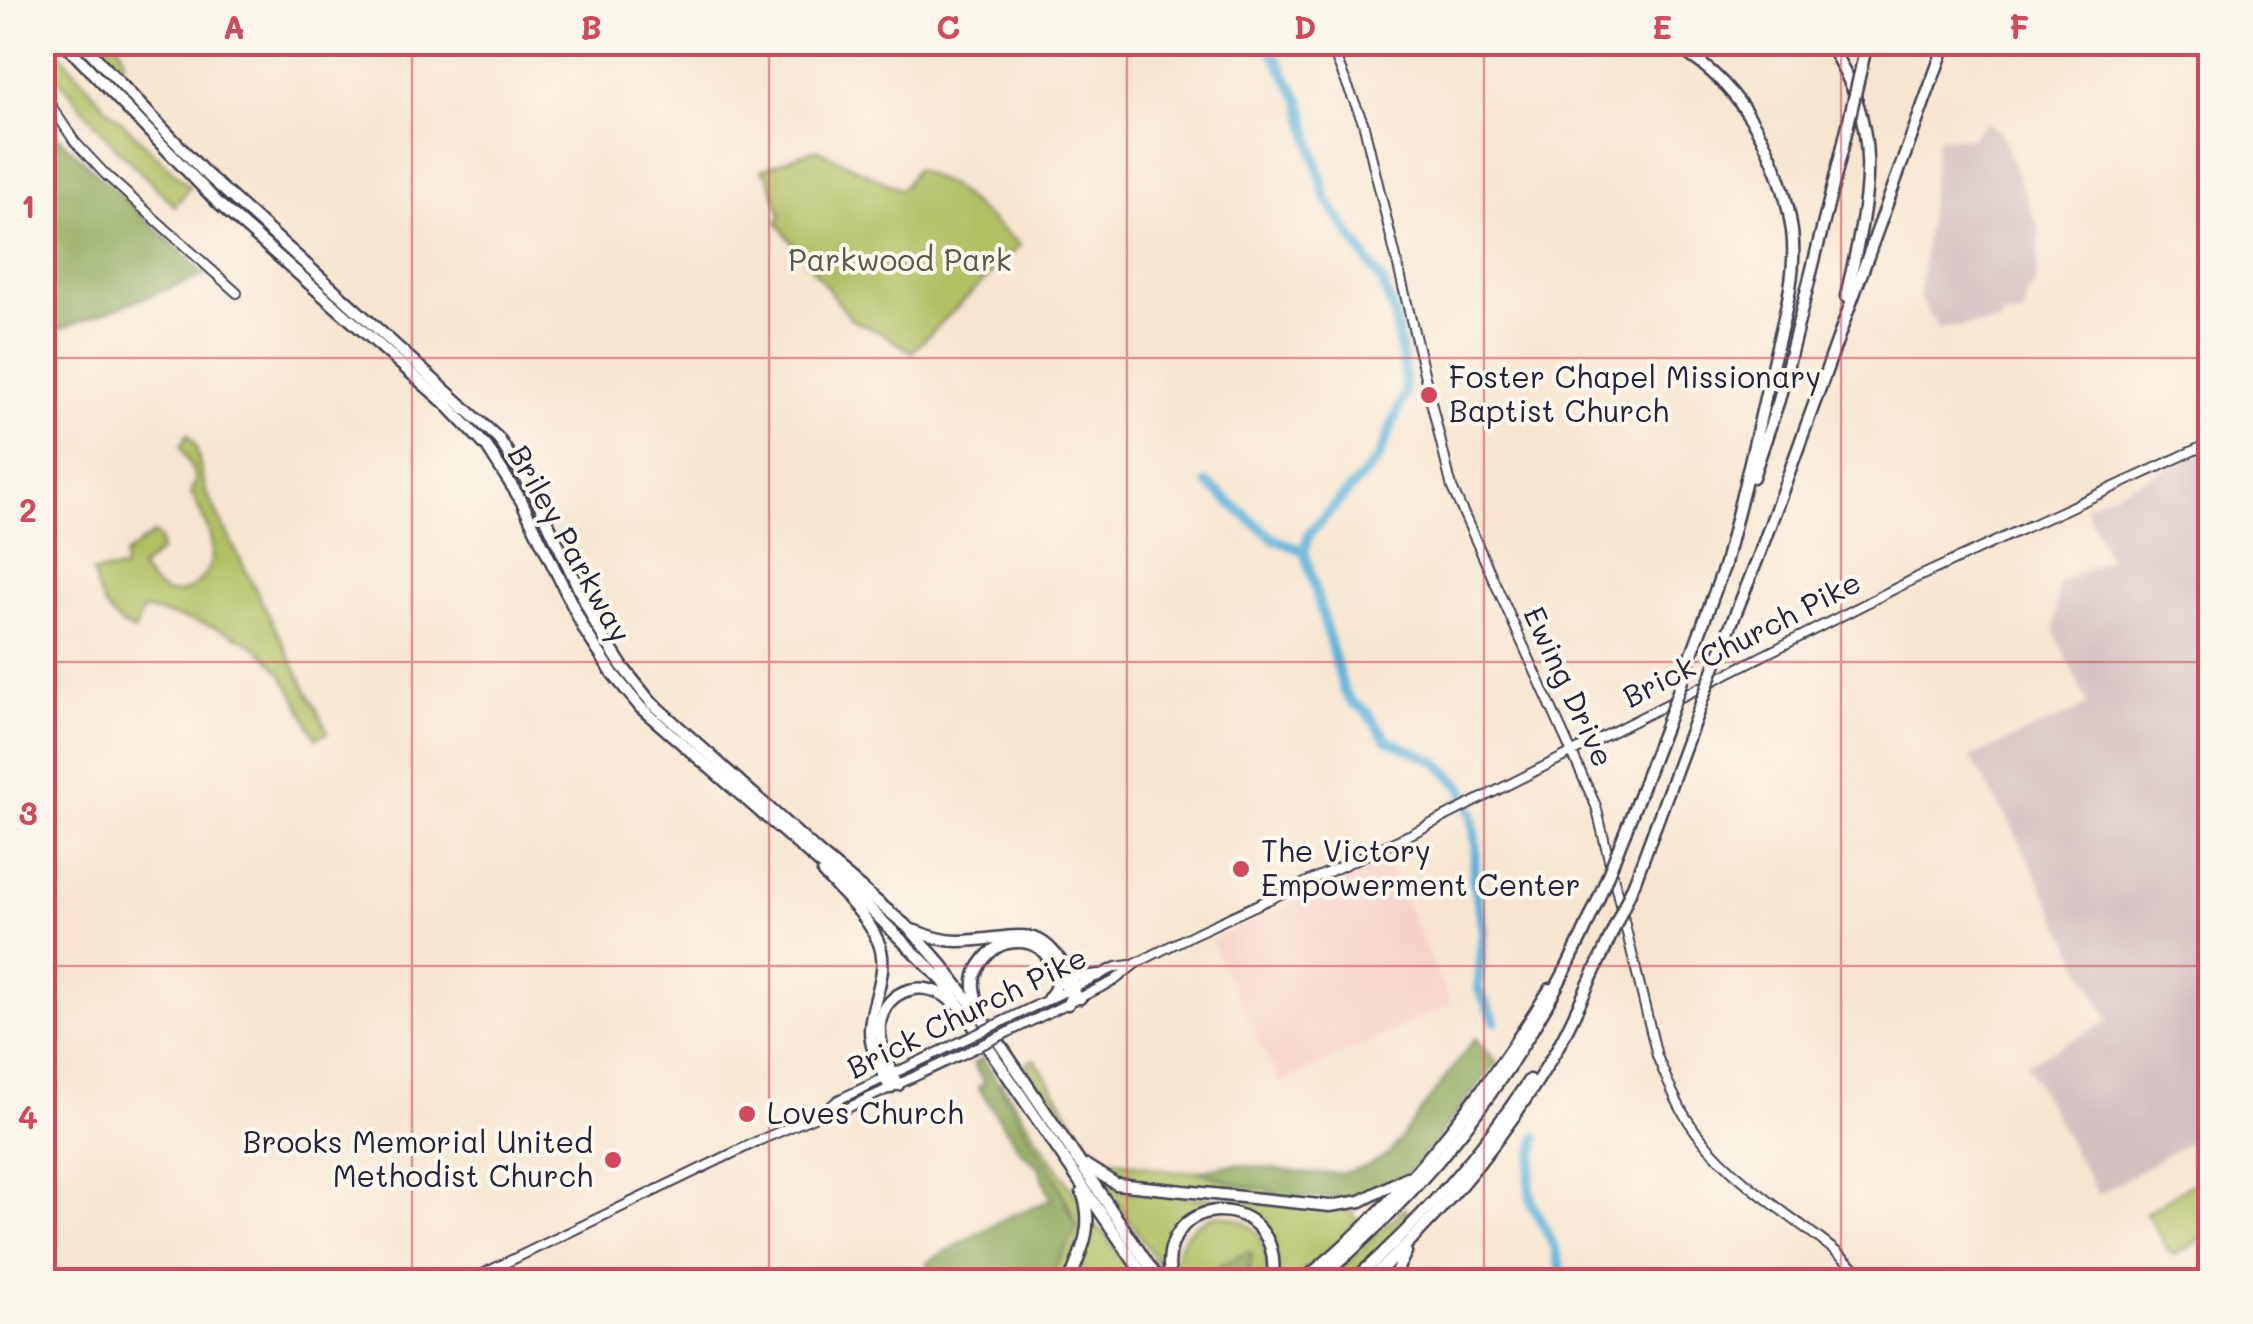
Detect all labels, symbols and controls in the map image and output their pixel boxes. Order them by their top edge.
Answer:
text: A [223,5,245,47]
text: B [580,5,602,47]
text: C [936,5,960,47]
text: D [1294,5,1316,47]
text: E [1652,5,1672,47]
text: F [2009,5,2029,47]
text: 1 [21,184,35,226]
park label: Parkwood Park [788,239,1012,279]
place label: Foster Chapel Missionary Baptist Church [1449,356,1821,430]
marker: Foster Chapel Missionary Baptist Church [1418,384,1440,406]
street label: Briley Parkway [500,437,642,649]
text: 2 [19,488,37,530]
street label: Brick Church Pike [1615,561,1867,716]
street label: Ewing Drive [1515,600,1624,773]
text: 3 [18,791,38,833]
place label: The Victory Empowerment Center [1261,830,1581,904]
marker: The Victory Empowerment Center [1230,858,1252,880]
street label: Brick Church Pike [840,936,1093,1087]
place label: Loves Church [767,1092,964,1132]
text: 4 [18,1095,38,1137]
marker: Loves Church [736,1103,758,1125]
place label: Brooks Memorial United Methodist Church [243,1121,593,1195]
marker: Brooks Memorial United Methodist Church [602,1149,624,1171]

